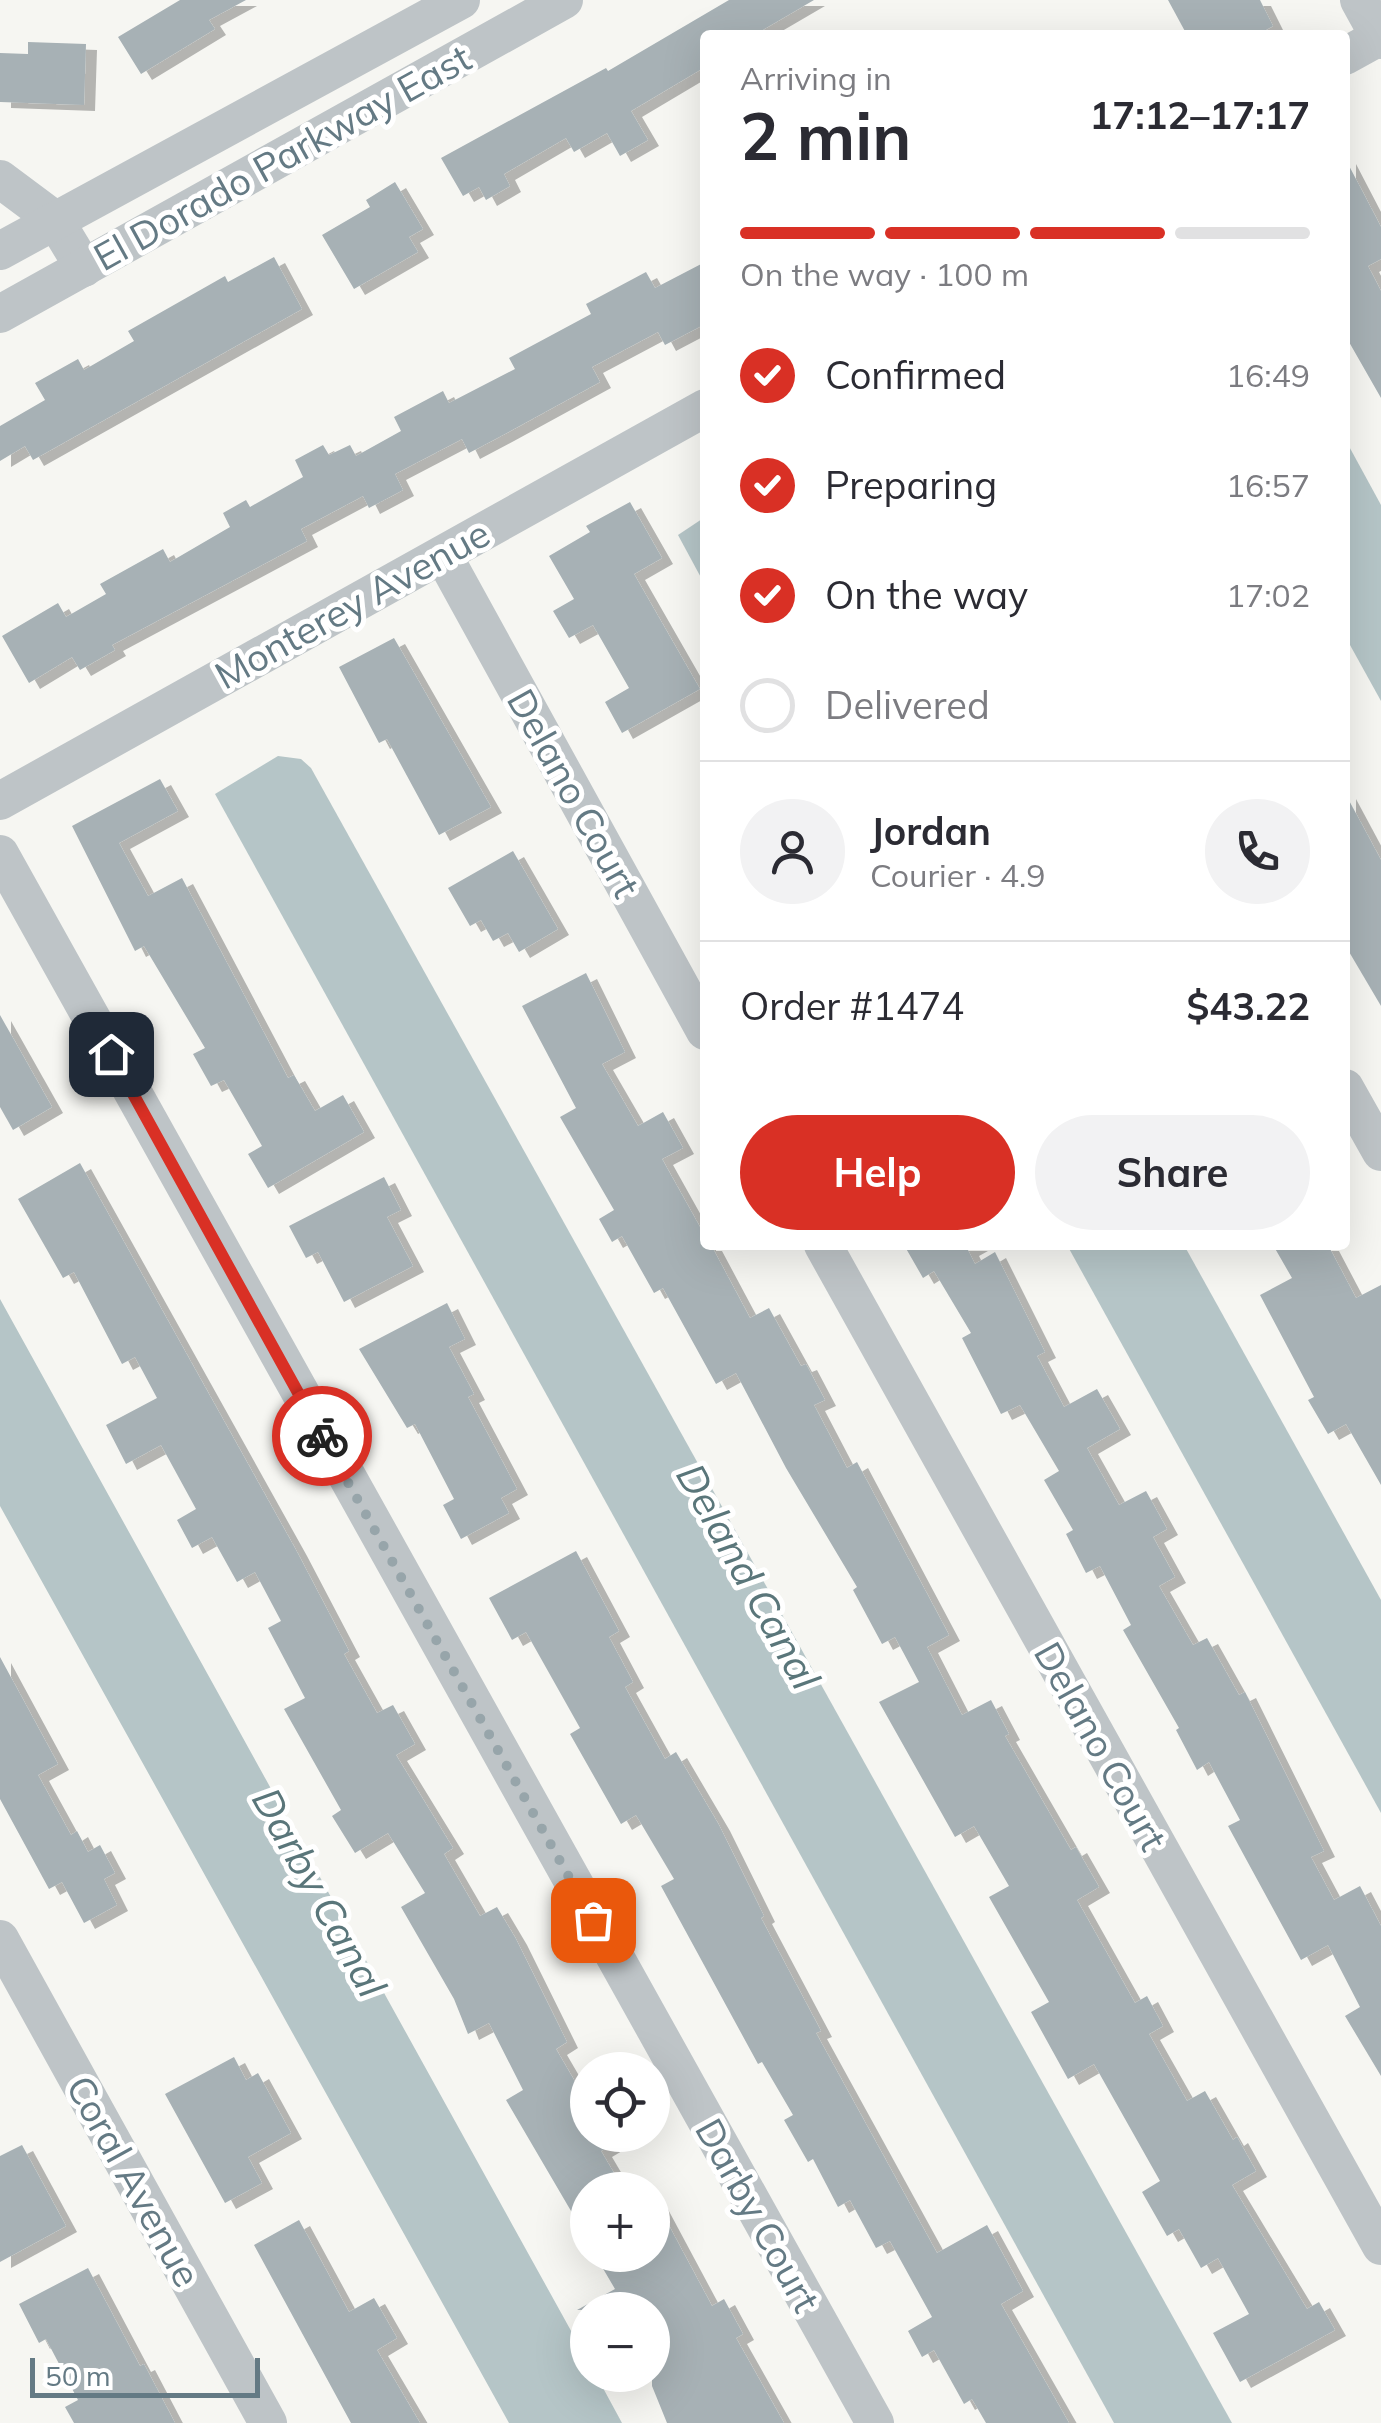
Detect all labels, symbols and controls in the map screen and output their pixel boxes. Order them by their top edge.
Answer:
street label: El Dorado Parkway East [85,33,479,281]
text: Arriving in [740,58,892,98]
text: 17:12–17:17 [1090,91,1310,139]
text: 2 min [740,95,911,176]
text: On the way · 100 m [740,254,1029,294]
icon: check [740,348,795,403]
text: Confirmed [825,351,1006,399]
text: 16:49 [1226,355,1310,395]
icon: check [740,458,795,513]
text: Preparing [825,461,997,509]
text: 16:57 [1226,465,1310,505]
street label: Monterey Avenue [206,509,498,699]
icon: check [740,568,795,623]
text: On the way [825,571,1028,619]
text: 17:02 [1226,575,1310,615]
street label: Delano Court [497,680,651,906]
text: Delivered [825,681,990,729]
button: person [740,799,845,904]
button: phone [1205,799,1310,904]
text: Jordan [870,807,991,855]
text: Courier · 4.9 [870,855,1046,895]
text: Order #1474 [740,982,964,1030]
text: $43.22 [1187,982,1310,1030]
pin [69,1012,154,1097]
icon: home [84,1027,139,1082]
button: Help [740,1115,1015,1230]
button: Share [1035,1115,1310,1230]
courier [272,1386,372,1486]
icon: bike [295,1409,350,1464]
water label: Deland Canal [666,1454,832,1698]
street label: Delano Court [1024,1633,1178,1859]
water label: Darby Canal [242,1779,398,2006]
pin [551,1878,636,1963]
icon: bag [566,1893,621,1948]
map controls [570,2052,670,2392]
button: locate [570,2052,670,2152]
street label: Coral Avenue [56,2067,212,2295]
street label: Darby Court [685,2110,831,2320]
button: + [570,2172,670,2272]
button: − [570,2292,670,2392]
scale bar [30,2353,260,2398]
text: 50 m [45,2358,111,2393]

